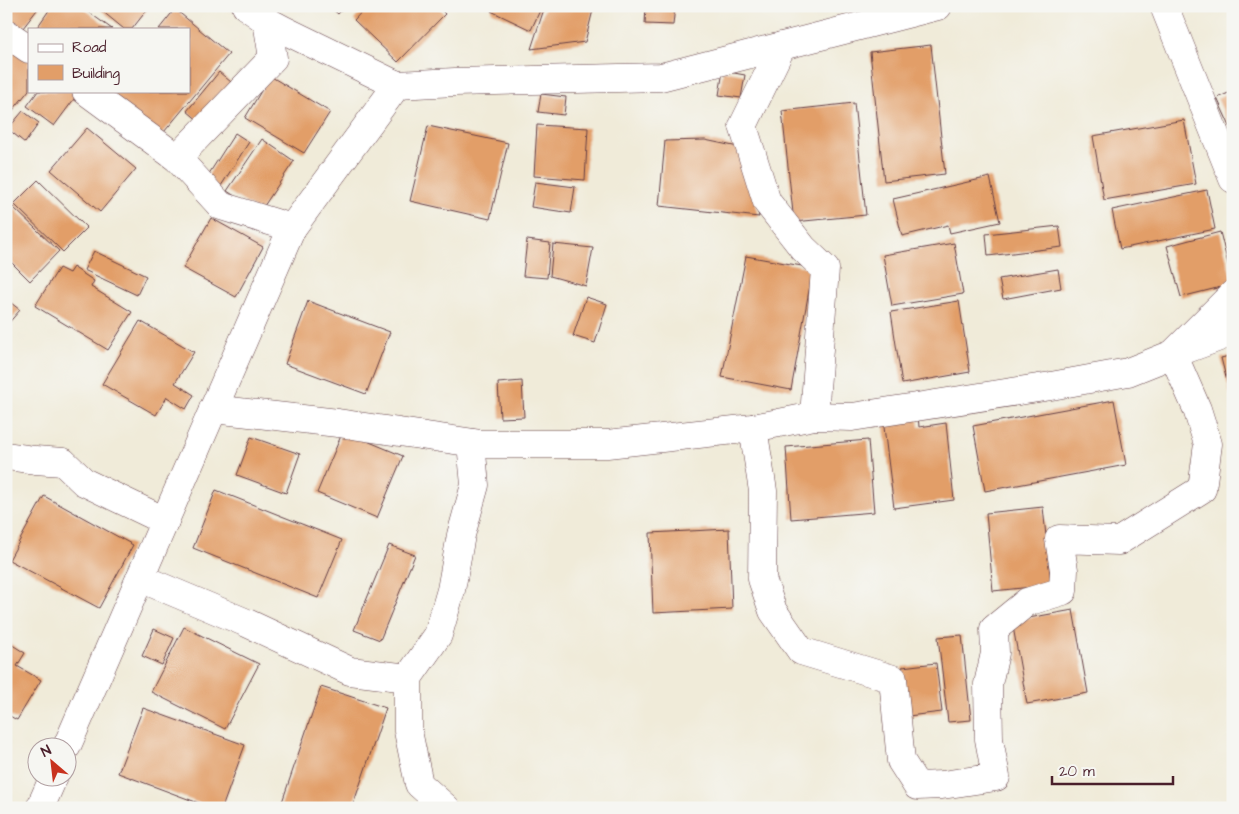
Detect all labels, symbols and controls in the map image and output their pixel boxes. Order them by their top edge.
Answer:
legend [28,28,190,92]
text: Road [72,37,107,58]
text: Building [72,63,120,85]
north arrow [28,736,78,786]
text: N [38,740,55,762]
scale bar [1052,754,1173,786]
text: 20 m [1059,761,1095,782]

